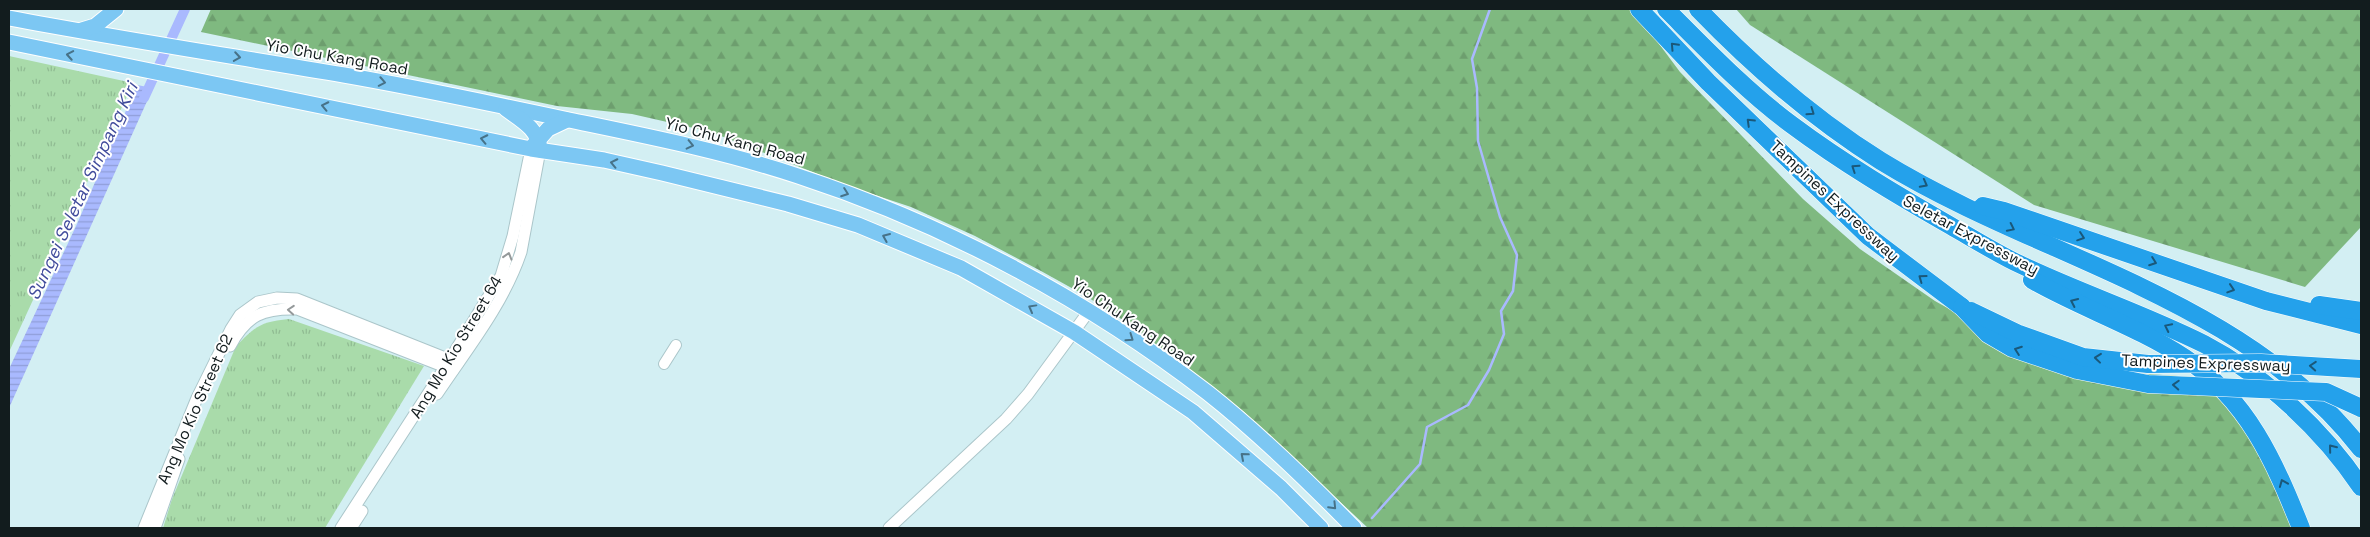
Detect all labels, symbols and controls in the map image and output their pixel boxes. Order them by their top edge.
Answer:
street label: Yio Chu Kang Road [264,34,410,80]
one-way arrow [1671,43,1680,52]
one-way arrow [66,51,75,61]
one-way arrow [233,52,241,62]
water label: Sungei Seletar Simpang Kiri [21,76,144,303]
one-way arrow [378,76,386,87]
one-way arrow [320,101,329,112]
one-way arrow [1806,106,1815,115]
street label: Yio Chu Kang Road [663,112,807,170]
one-way arrow [1747,119,1756,128]
one-way arrow [479,134,488,145]
street label: Tampines Expressway [1766,136,1904,266]
one-way arrow [686,139,695,149]
one-way arrow [610,158,619,168]
one-way arrow [1852,165,1861,174]
one-way arrow [1919,178,1928,188]
one-way arrow [840,187,849,197]
street label: Seletar Expressway [1899,190,2043,280]
one-way arrow [2006,222,2015,232]
one-way arrow [2076,231,2085,241]
one-way arrow [882,232,891,243]
one-way arrow [502,252,512,261]
one-way arrow [2148,256,2157,266]
street label: Ang Mo Kio Street 64 [405,272,507,422]
street label: Yio Chu Kang Road [1067,273,1199,371]
one-way arrow [1919,276,1928,284]
one-way arrow [2226,284,2234,294]
one-way arrow [2070,298,2079,308]
one-way arrow [287,304,295,315]
one-way arrow [1028,304,1037,314]
one-way arrow [2164,323,2173,333]
street label: Ang Mo Kio Street 62 [152,331,238,487]
one-way arrow [1124,332,1134,341]
one-way arrow [2015,346,2023,356]
street label: Tampines Expressway [2121,350,2291,376]
one-way arrow [2094,353,2102,364]
one-way arrow [2308,361,2316,372]
one-way arrow [2172,380,2180,391]
one-way arrow [2329,445,2337,454]
one-way arrow [1241,453,1250,462]
one-way arrow [2278,479,2289,488]
one-way arrow [1327,501,1336,510]

